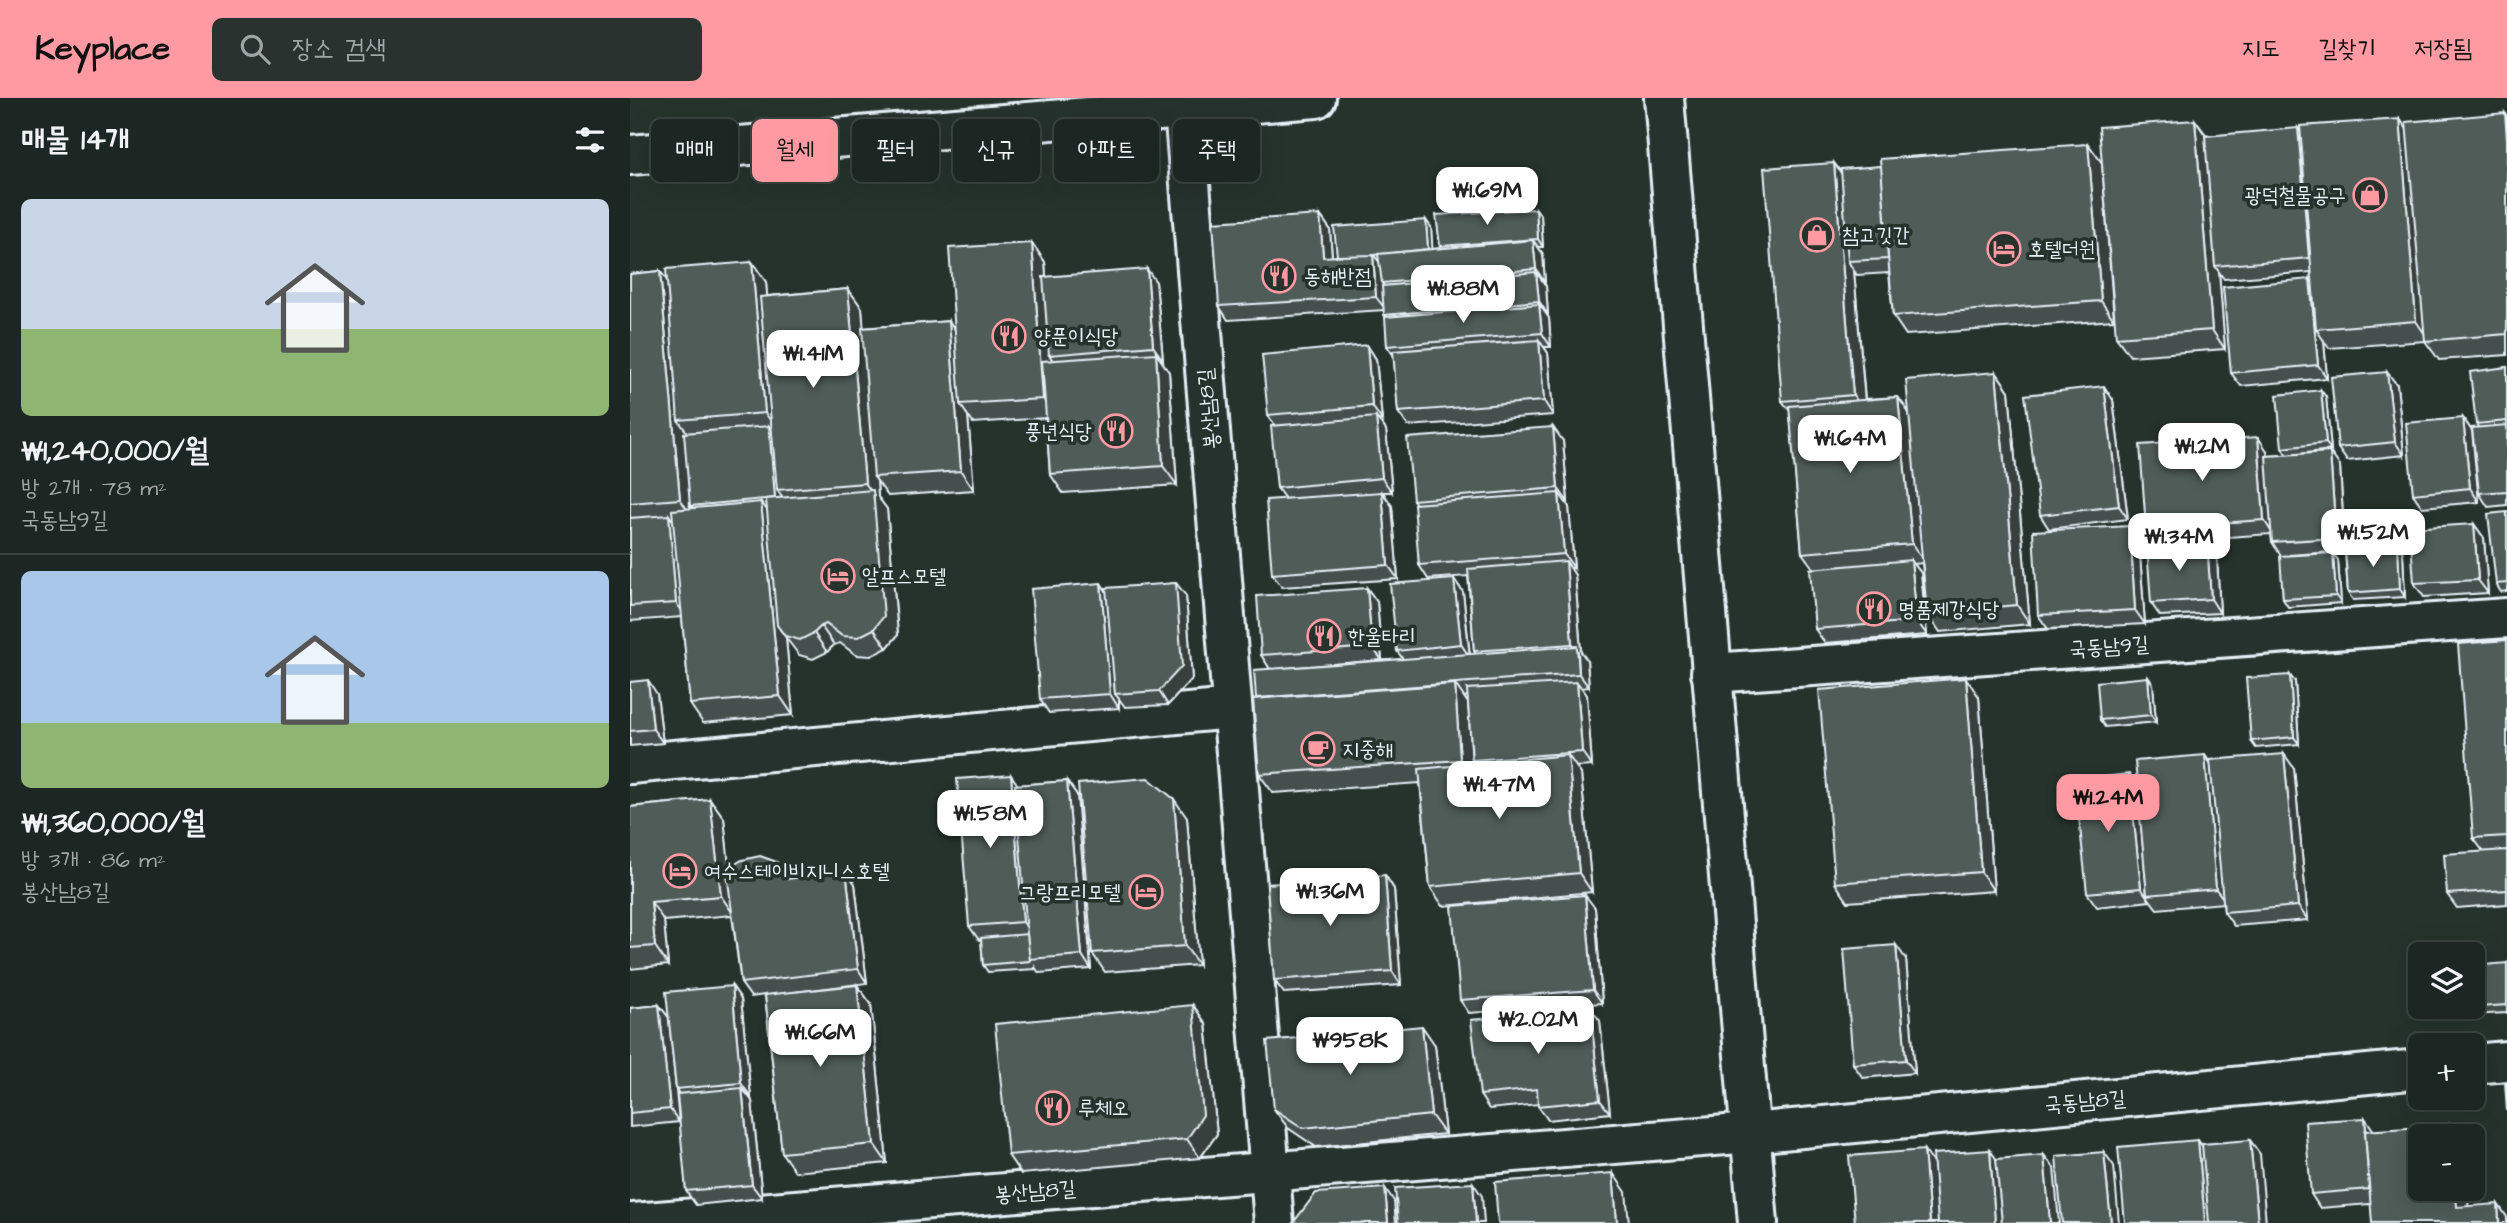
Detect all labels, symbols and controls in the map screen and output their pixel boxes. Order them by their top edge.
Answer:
search box [212,18,702,81]
text: Keyplace [35,26,170,72]
icon: search [236,30,274,68]
text: 장소 검색 [292,31,386,67]
text: 지도 [2242,32,2280,66]
text: 길찾기 [2318,32,2376,66]
text: 저장됨 [2414,32,2472,66]
text: 매물 14개 [21,119,130,161]
chip: 매매 [651,119,738,182]
chip: 월세 [752,119,838,182]
chip: 필터 [852,119,939,182]
chip: 신규 [953,119,1040,182]
chip: 아파트 [1054,119,1159,182]
chip: 주택 [1173,119,1260,182]
icon: filters [571,121,609,159]
pin: ₩1.69M [1430,167,1544,227]
text: ₩1.69M [1452,174,1522,206]
shop icon: 광덕철물공구 [2351,176,2389,214]
place label: 광덕철물공구 [2245,181,2346,210]
shop icon: 참고깃간 [1798,216,1836,254]
place label: 참고깃간 [1842,221,1910,250]
hotel icon: 호텔더원 [1985,230,2023,268]
place label: 호텔더원 [2028,235,2096,264]
icon: home [252,245,378,371]
restaurant icon: 동해반점 [1260,257,1298,295]
place label: 동해반점 [1304,262,1372,291]
pin: ₩1.88M [1406,266,1520,325]
text: ₩1.88M [1427,272,1499,304]
restaurant icon: 양푼이식당 [990,317,1028,355]
place label: 양푼이식당 [1034,322,1119,351]
pin: ₩1.41M [756,330,870,390]
text: ₩1.41M [783,337,843,369]
street label: 봉산남8길 [1191,367,1226,451]
restaurant icon: 풍년식당 [1097,412,1135,450]
pin: ₩1.64M [1793,416,1907,475]
place label: 풍년식당 [1024,417,1092,446]
text: ₩1.64M [1814,422,1886,454]
pin: ₩1.2M [2153,424,2251,483]
text: ₩1,240,000/월 [21,430,209,472]
text: ₩1.2M [2174,430,2230,462]
text: 방 2개 · 78 m² [21,472,167,504]
text: 국동남9길 [21,504,108,536]
pin: ₩1.52M [2316,510,2430,569]
pin: ₩1.34M [2122,514,2236,573]
text: ₩1.52M [2337,516,2409,548]
text: ₩1.34M [2144,520,2214,552]
hotel icon: 알프스모텔 [819,557,857,595]
place label: 알프스모텔 [862,562,947,591]
restaurant icon: 명품제강식당 [1855,590,1893,628]
place label: 명품제강식당 [1898,595,1999,624]
icon: home [252,617,378,743]
restaurant icon: 한울타리 [1305,617,1343,655]
place label: 한울타리 [1348,622,1416,651]
street label: 국동남9길 [2068,629,2150,664]
cafe icon: 지중해 [1299,730,1337,768]
place label: 지중해 [1342,735,1393,764]
pin: ₩1.47M [1442,762,1556,821]
text: ₩1.47M [1463,768,1535,800]
pin: ₩1.24M [2051,774,2165,834]
text: ₩1.24M [2072,781,2144,813]
pin: ₩1.58M [933,790,1047,850]
text: ₩1.58M [953,797,1027,829]
text: ₩1,360,000/월 [21,802,205,844]
text: 방 3개 · 86 m² [21,844,166,876]
hotel icon: 여수스테이비지니스호텔 [661,852,699,890]
place label: 여수스테이비지니스호텔 [704,857,890,886]
pin: ₩1.36M [1273,868,1387,928]
hotel icon: 그랑프리모텔 [1127,873,1165,911]
text: ₩1.36M [1296,875,1364,907]
text: 봉산남8길 [21,876,110,908]
place label: 그랑프리모텔 [1020,878,1121,907]
map controls [2408,942,2485,1201]
button: layers [2408,942,2485,1019]
pin: ₩2.02M [1481,996,1595,1056]
text: ₩2.02M [1498,1003,1578,1035]
pin: ₩1.66M [763,1010,877,1069]
text: ₩1.66M [784,1016,856,1048]
pin: ₩958K [1301,1018,1399,1077]
text: ₩958K [1312,1024,1388,1056]
button: + [2408,1033,2485,1110]
street label: 국동남8길 [2043,1084,2127,1119]
restaurant icon: 루체오 [1034,1089,1072,1127]
place label: 루체오 [1078,1094,1129,1123]
button: − [2408,1124,2485,1201]
street label: 봉산남8길 [993,1174,1077,1209]

